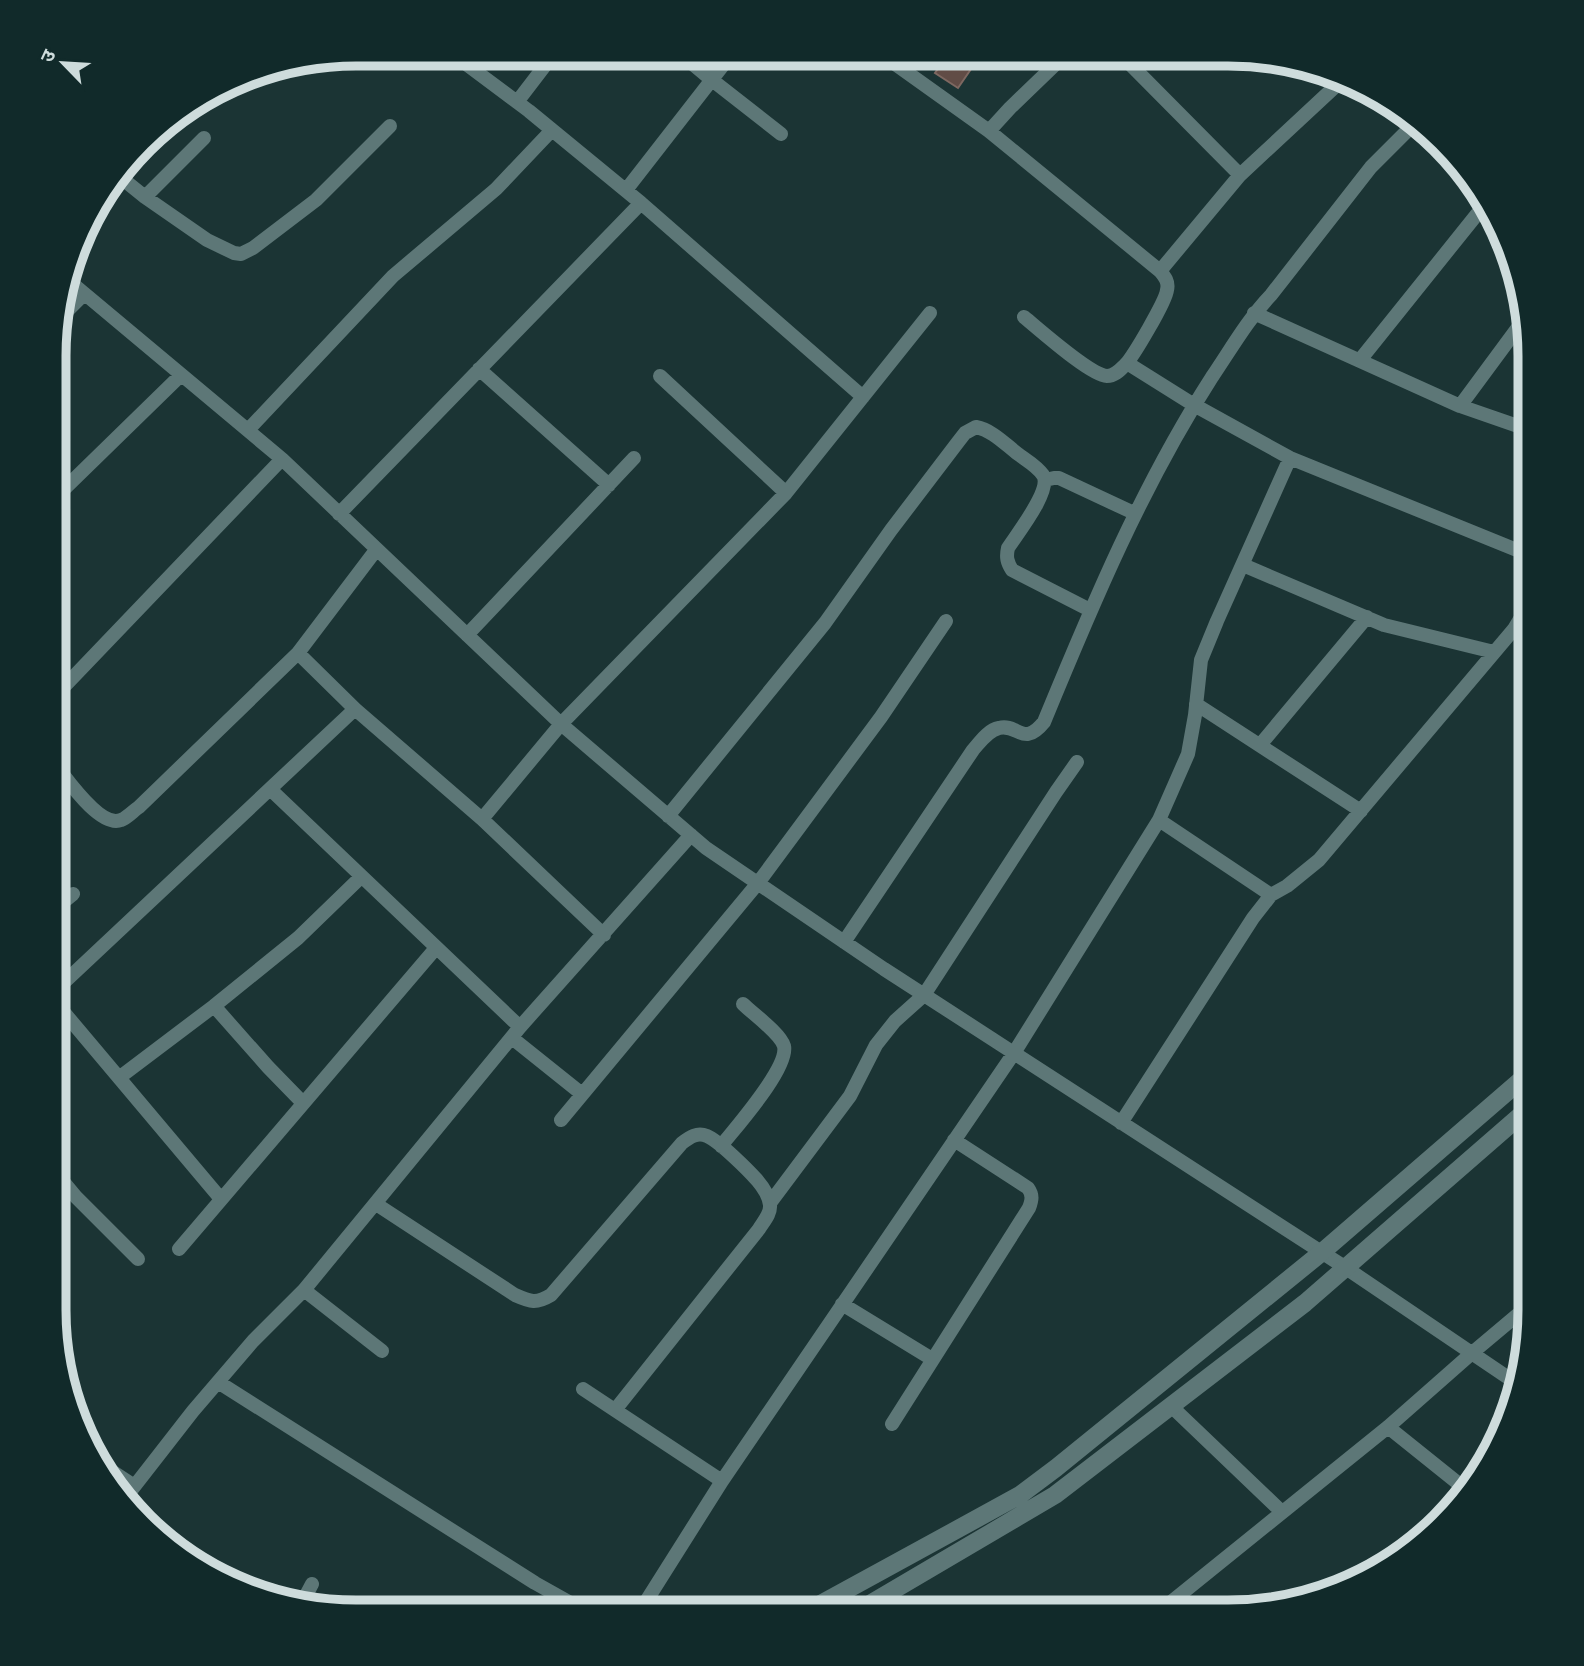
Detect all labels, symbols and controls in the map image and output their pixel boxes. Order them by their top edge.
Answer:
north arrow [28,28,98,98]
text: उ [33,44,61,66]

